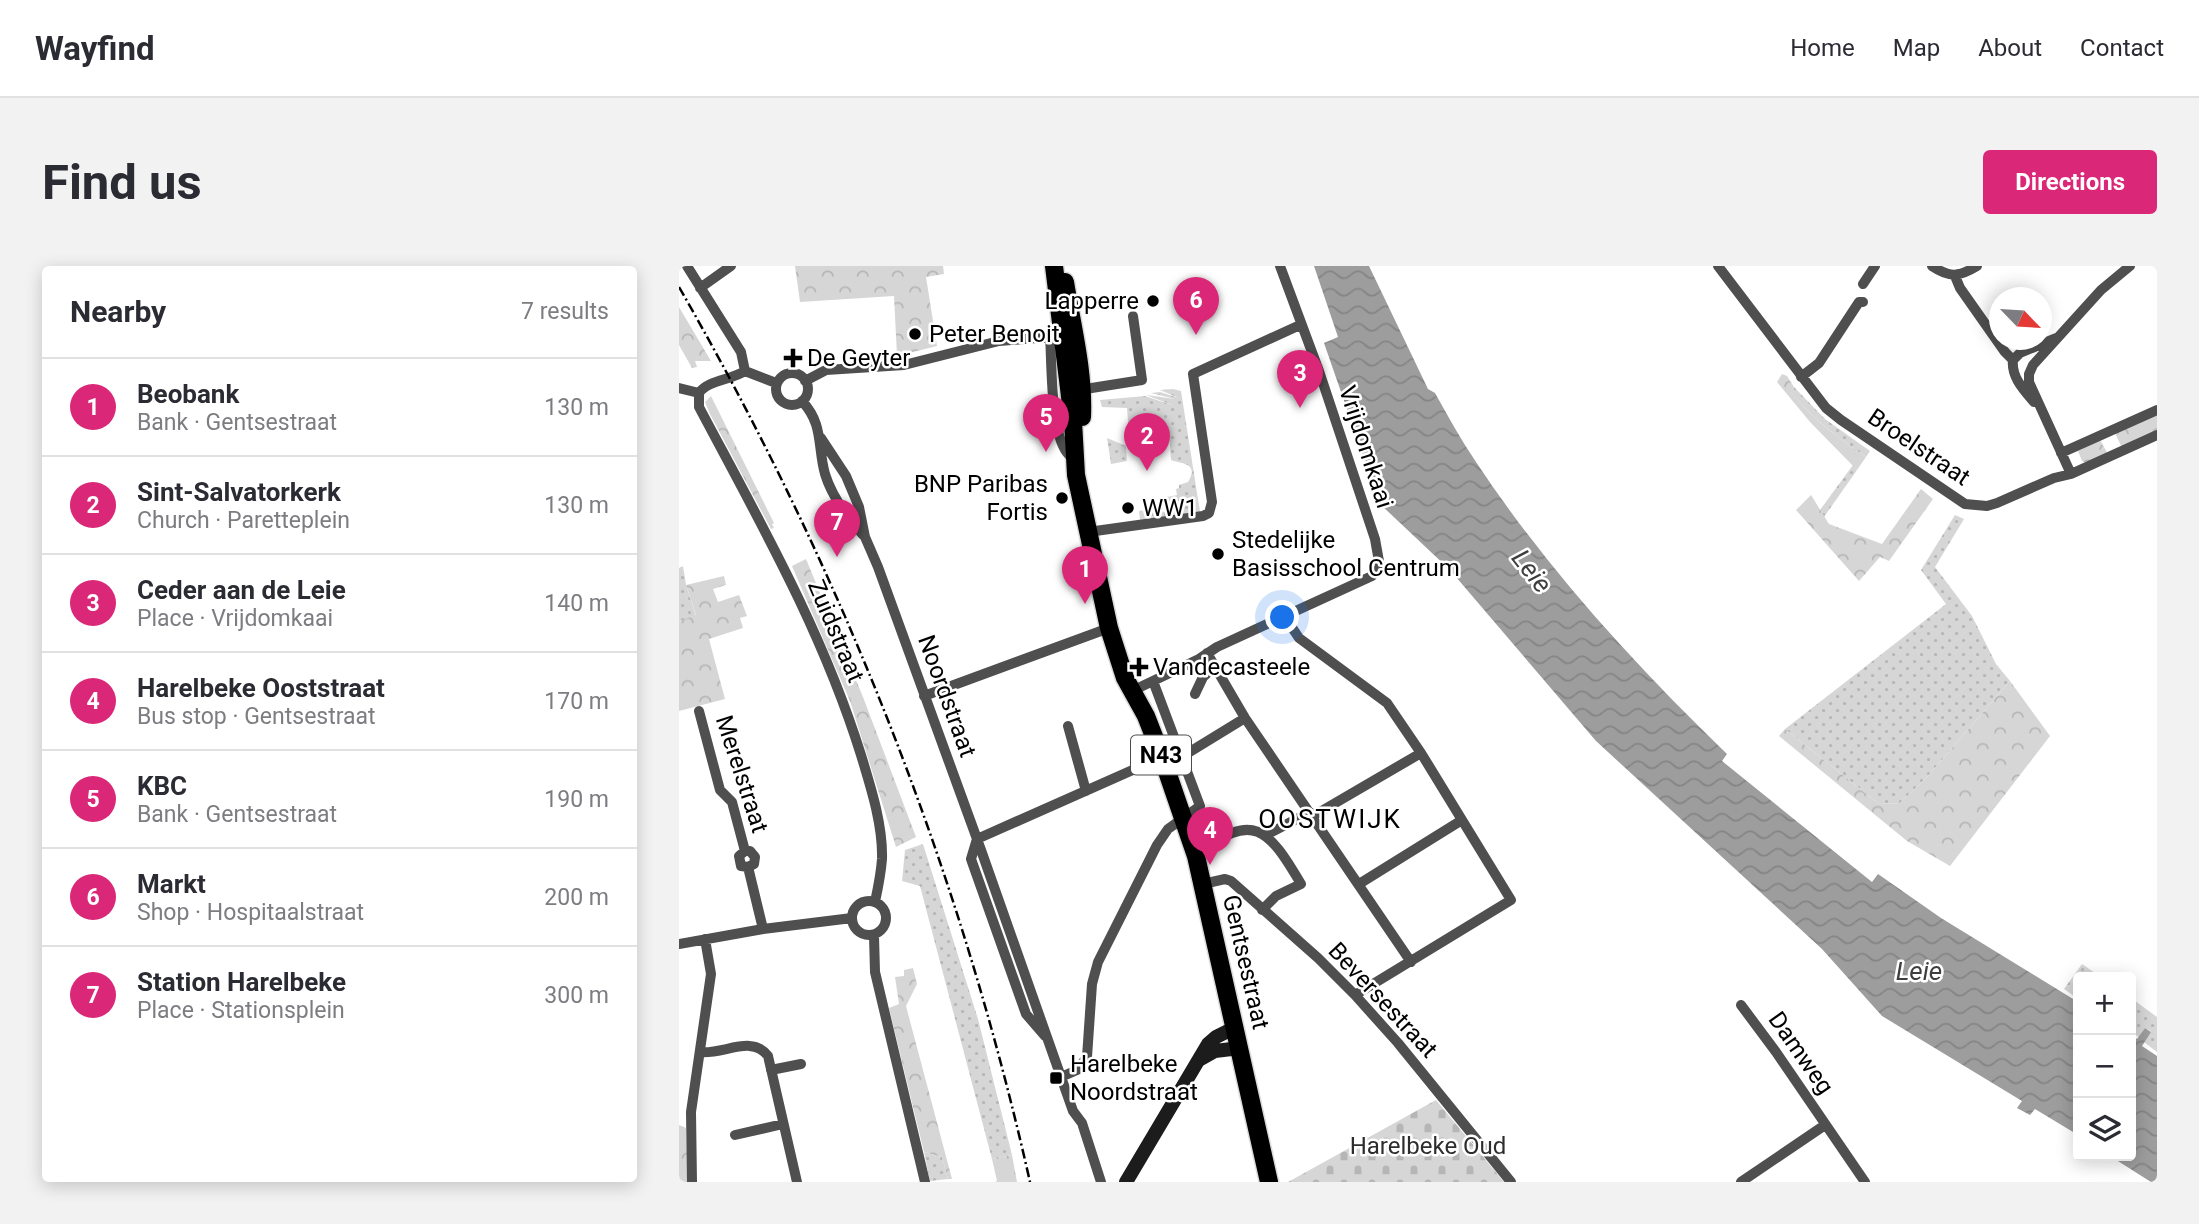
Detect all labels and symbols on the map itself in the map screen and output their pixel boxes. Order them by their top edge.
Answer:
pin: 6 [1173,277,1219,335]
place label: Lapperre [1045,287,1139,315]
north arrow [1989,287,2052,350]
marker: Lapperre [1145,293,1161,309]
place label: Peter Benoit [929,320,1060,348]
marker: Peter Benoit [907,326,923,342]
place label: De Geyter [807,344,910,372]
marker: De Geyter [785,350,801,366]
pin: 3 [1277,350,1323,408]
street label: Vrijdomkaai [1333,382,1399,512]
pin: 5 [1023,394,1069,452]
street label: Broelstraat [1863,403,1975,491]
pin: 2 [1124,413,1170,471]
place label: BNP Paribas Fortis [914,470,1048,526]
marker: BNP Paribas Fortis [1054,490,1070,506]
place label: WW1 [1142,494,1198,522]
pin: 7 [814,499,860,557]
marker: WW1 [1120,500,1136,516]
place label: Stedelijke Basisschool Centrum [1232,526,1460,582]
water label: Leie [1506,543,1558,599]
pin: 1 [1062,546,1108,604]
marker: Stedelijke Basisschool Centrum [1210,546,1226,562]
street label: Zuidstraat [802,576,870,687]
your location [1265,600,1299,634]
street label: Noordstraat [912,631,982,761]
place label: Vandecasteele [1153,653,1310,681]
marker: Vandecasteele [1131,659,1147,675]
street label: Merelstraat [710,712,774,836]
road number: N43 [1131,736,1191,775]
district label: OOSTWIJK [1258,804,1402,834]
pin: 4 [1187,807,1233,865]
street label: Gentsestraat [1217,892,1275,1032]
street label: Beversestraat [1323,937,1443,1063]
water label: Leie [1896,956,1942,986]
street label: Damweg [1763,1006,1839,1100]
place label: Harelbeke Noordstraat [1070,1050,1198,1106]
marker: Harelbeke Noordstraat [1048,1070,1064,1086]
park label: Harelbeke Oud [1350,1132,1506,1160]

